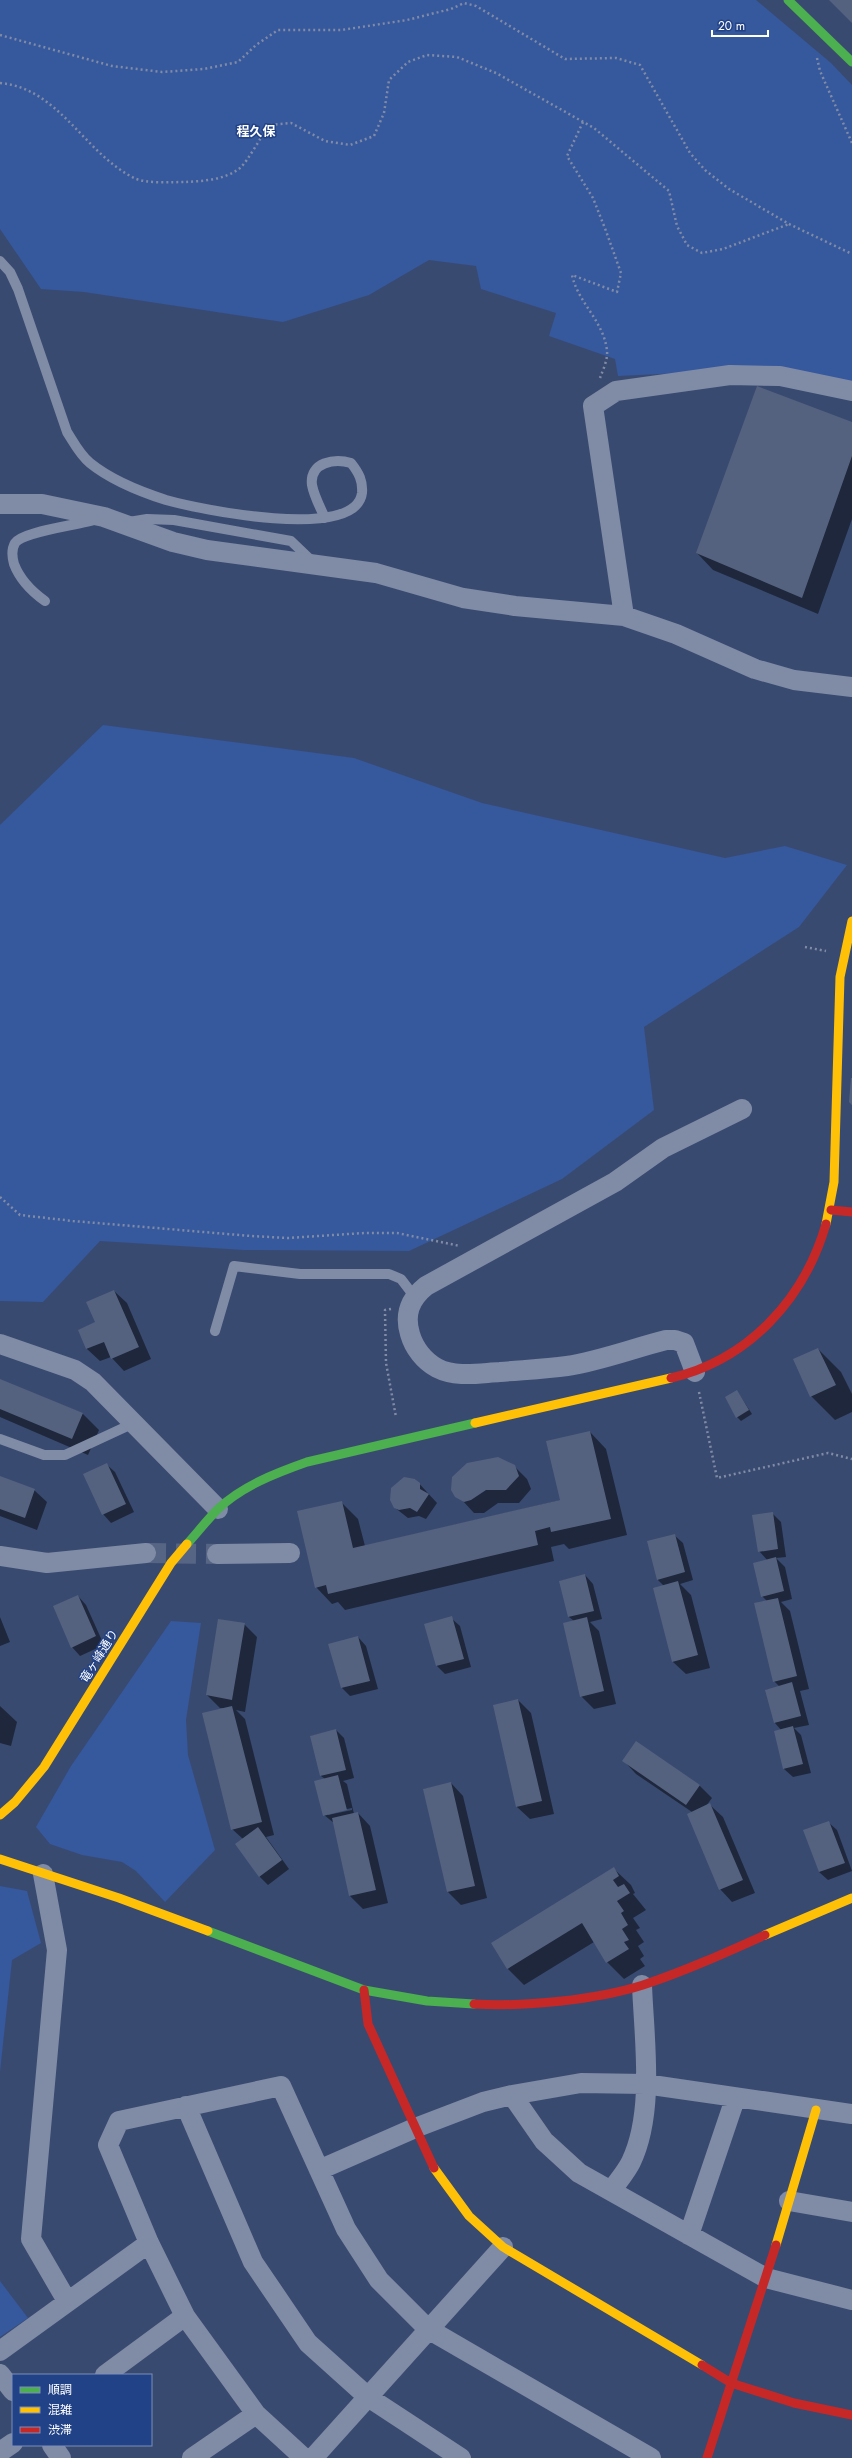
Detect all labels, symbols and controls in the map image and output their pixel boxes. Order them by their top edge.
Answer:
scale bar [712,12,768,38]
text: 20 m [718,17,745,35]
district label: 程久保 [236,122,276,141]
street label: 竜ヶ峰通り [75,1626,123,1686]
legend [12,2374,152,2446]
text: 順調 [48,2381,72,2399]
text: 混雑 [48,2401,72,2419]
text: 渋滞 [48,2421,72,2439]

